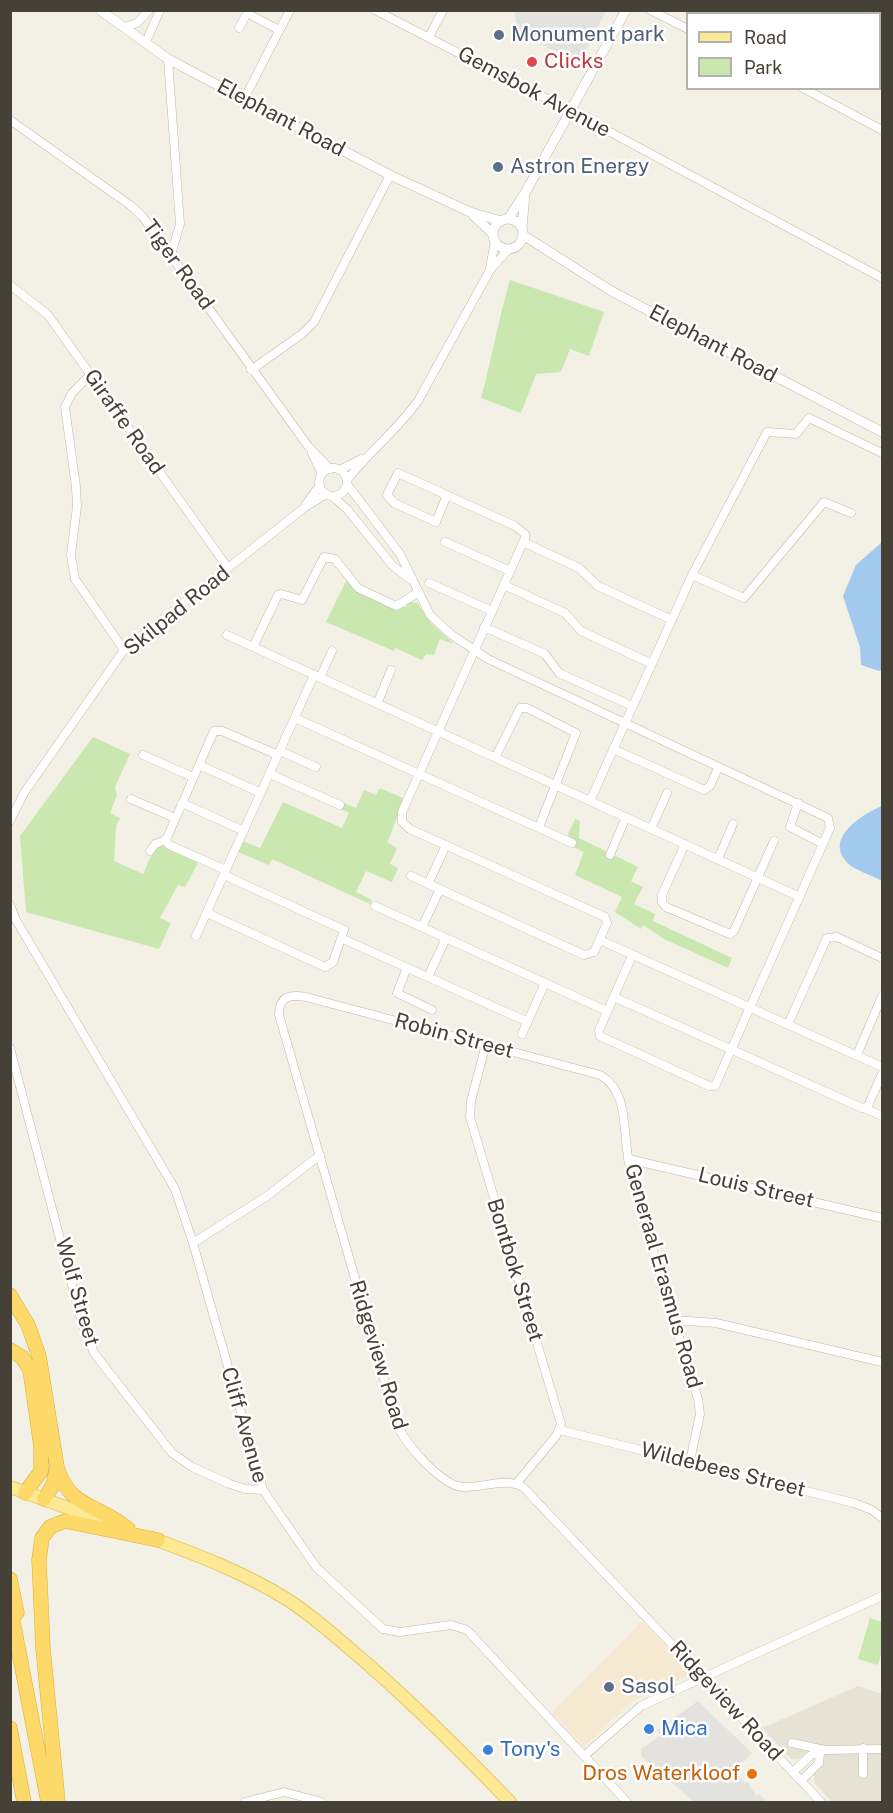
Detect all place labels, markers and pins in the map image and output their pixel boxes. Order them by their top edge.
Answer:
place label: Monument park [511,22,665,48]
marker: Monument park [492,28,506,42]
place label: Clicks [544,49,603,75]
marker: Clicks [525,55,539,69]
place label: Astron Energy [510,154,649,180]
marker: Astron Energy [491,160,505,174]
place label: Sasol [621,1674,675,1700]
marker: Sasol [602,1680,616,1694]
place label: Mica [661,1716,708,1742]
marker: Mica [642,1722,656,1736]
place label: Tony's [500,1737,560,1763]
marker: Tony's [481,1743,495,1757]
place label: Dros Waterkloof [582,1761,740,1787]
marker: Dros Waterkloof [745,1767,759,1781]

